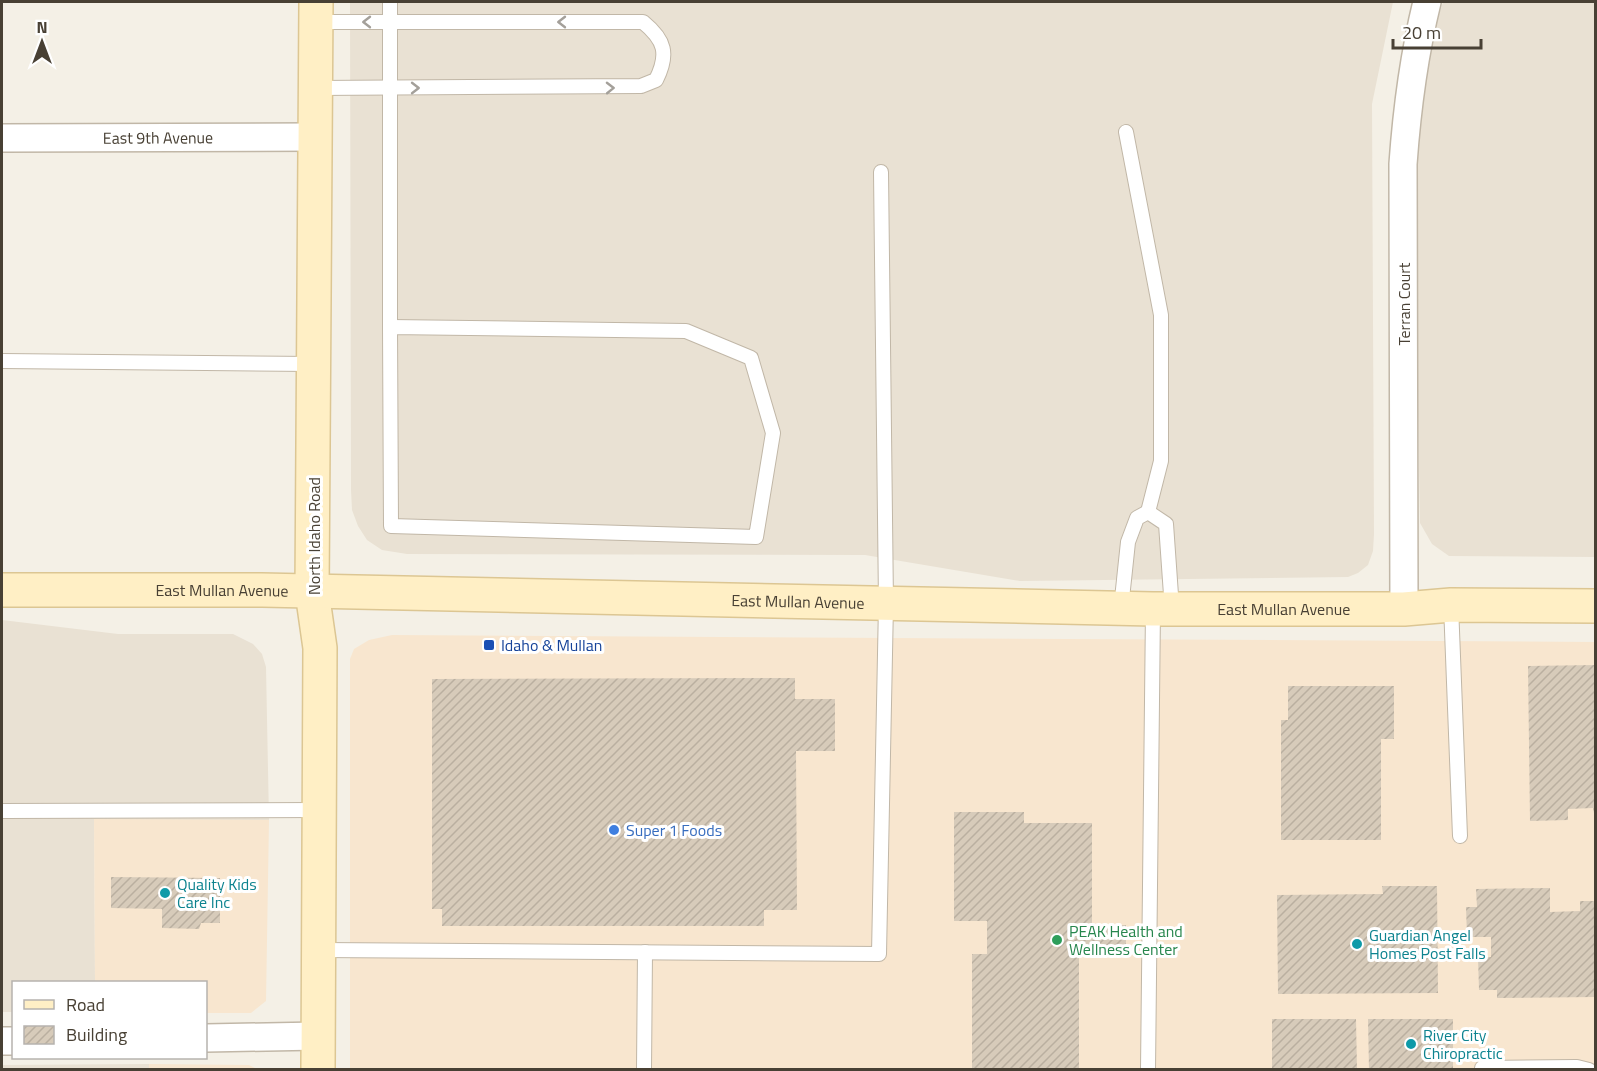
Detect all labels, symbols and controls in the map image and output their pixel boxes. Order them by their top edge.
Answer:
north arrow [12,12,72,72]
scale bar [1393,12,1482,50]
text: N [36,15,48,39]
one-way arrow [362,16,371,28]
one-way arrow [557,16,566,28]
text: 20 m [1402,19,1441,46]
one-way arrow [411,82,420,94]
one-way arrow [606,82,615,94]
street label: East 9th Avenue [103,125,213,150]
street label: Terran Court [1392,262,1416,345]
street label: North Idaho Road [302,477,326,595]
street label: East Mullan Avenue [155,578,289,603]
street label: East Mullan Avenue [731,588,865,615]
street label: East Mullan Avenue [1217,597,1350,621]
place label: Idaho & Mullan [501,633,602,657]
marker: Idaho & Mullan [482,638,496,652]
place label: Super 1 Foods [626,818,722,842]
marker: Super 1 Foods [607,823,621,837]
place label: Quality Kids Care Inc [177,872,257,914]
marker: Quality Kids Care Inc [158,886,172,900]
place label: PEAK Health and Wellness Center [1069,919,1183,961]
place label: Guardian Angel Homes Post Falls [1369,923,1486,965]
marker: PEAK Health and Wellness Center [1050,933,1064,947]
marker: Guardian Angel Homes Post Falls [1350,937,1364,951]
legend [12,981,207,1059]
text: Road [66,991,105,1018]
text: Building [66,1021,127,1048]
place label: River City Chiropractic [1423,1023,1503,1065]
marker: River City Chiropractic [1404,1037,1418,1051]

